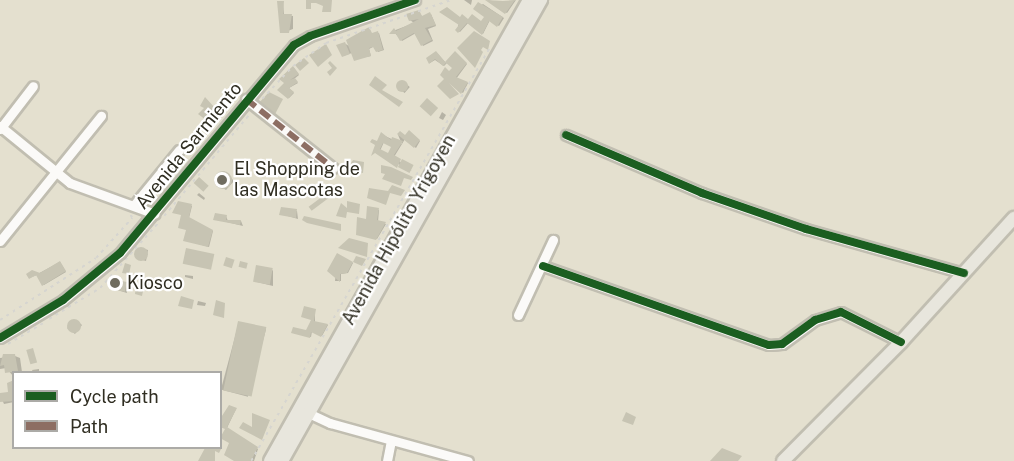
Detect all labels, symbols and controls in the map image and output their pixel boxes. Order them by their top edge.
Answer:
street label: Avenida Sarmiento [131,78,247,214]
street label: Avenida Hipólito Yrigoyen [338,131,460,329]
place label: El Shopping de las Mascotas [234,159,360,201]
marker: El Shopping de las Mascotas [215,173,229,187]
place label: Kiosco [127,272,183,294]
marker: Kiosco [108,276,122,290]
legend [12,371,222,449]
text: Cycle path [70,386,159,407]
text: Path [70,416,108,437]

